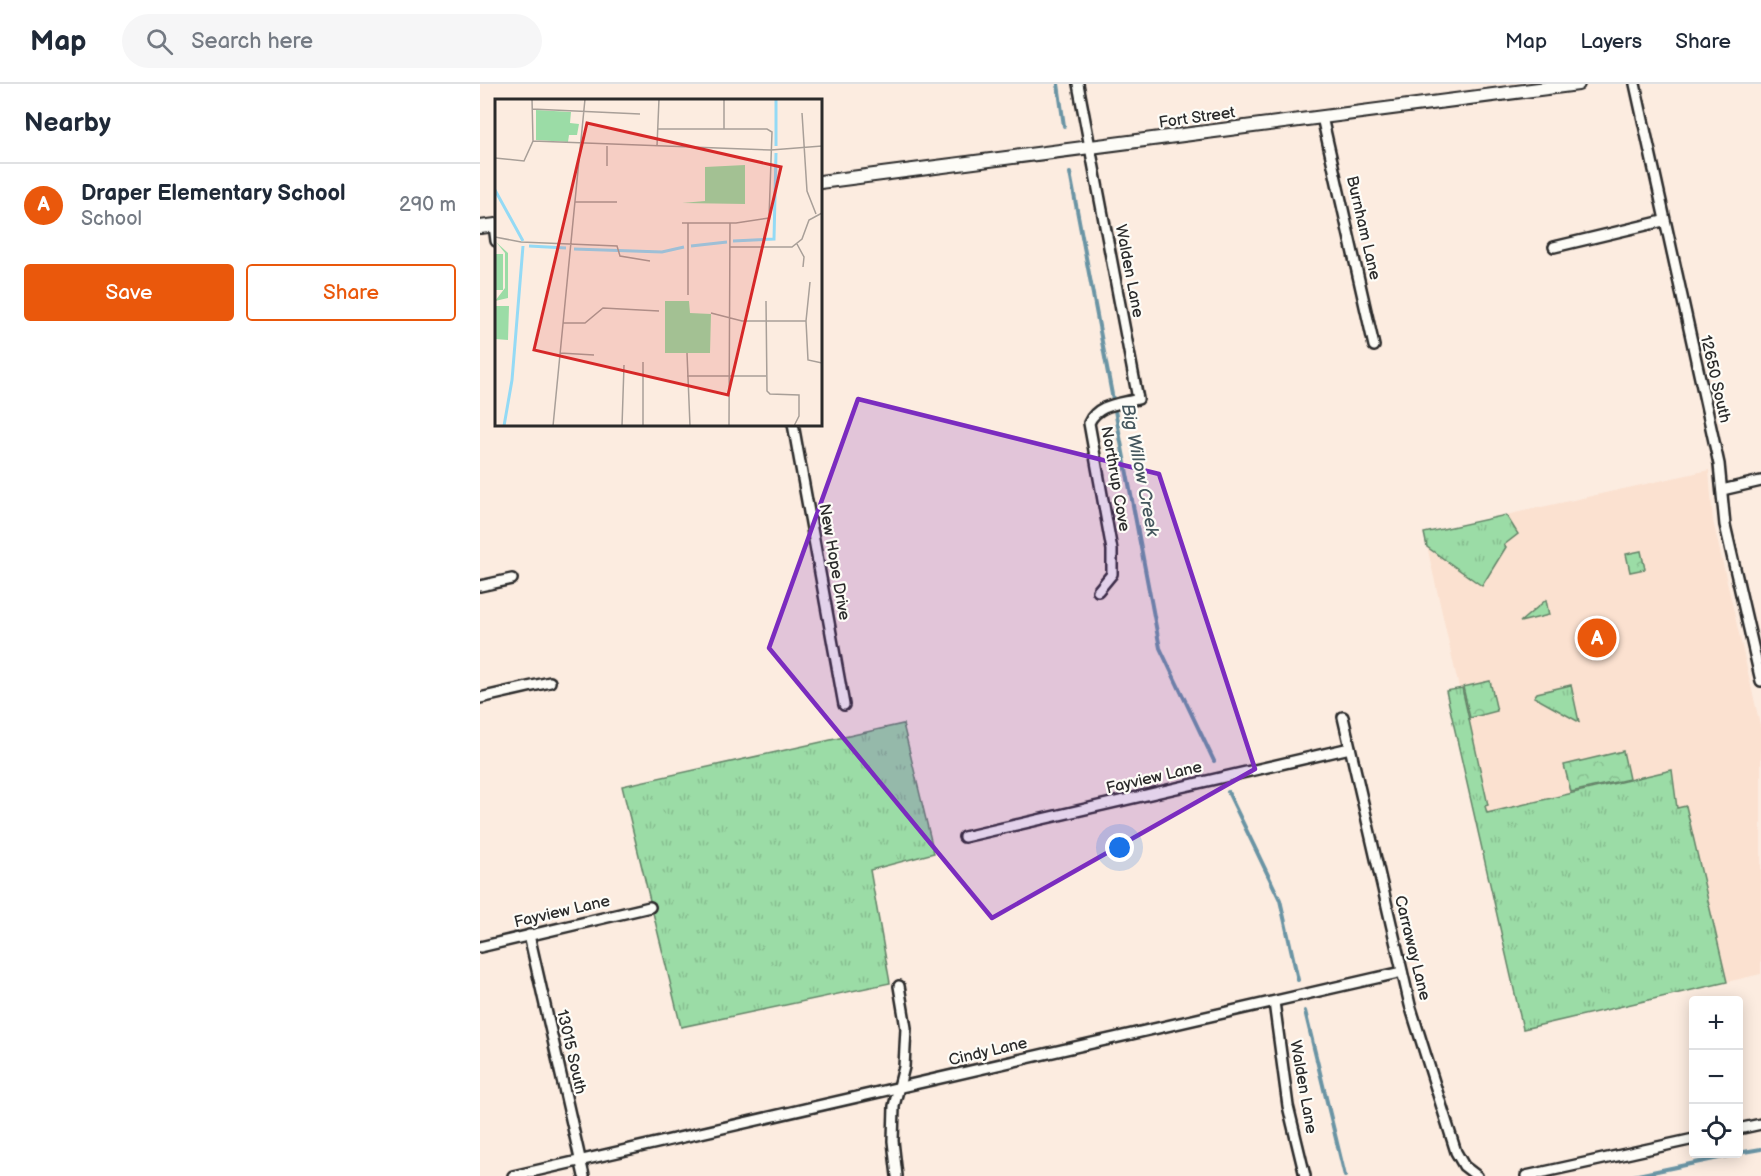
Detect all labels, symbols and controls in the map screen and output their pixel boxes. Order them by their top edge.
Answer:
search box [122,14,542,68]
text: Map [30,25,86,58]
icon: search [143,25,176,58]
text: Search here [191,28,313,55]
text: Map [1505,29,1547,54]
text: Layers [1580,29,1642,54]
text: Share [1675,29,1731,54]
inset map [495,99,822,426]
street label: Fort Street [1158,103,1237,133]
text: Nearby [24,108,111,139]
street label: Burnham Lane [1342,174,1384,282]
text: Draper Elementary School [81,180,346,207]
text: A [37,193,50,217]
text: 290 m [399,193,456,217]
text: School [81,207,142,231]
street label: Walden Lane [1111,223,1147,320]
button: Save [24,264,234,321]
button: Share [246,264,456,321]
street label: 12650 South [1696,333,1734,425]
water label: Big Willow Creek [1117,402,1163,539]
street label: Northrup Cove [1096,425,1134,534]
street label: New Hope Drive [814,502,854,622]
pin: A [1578,616,1616,660]
street label: Fayview Lane [1104,758,1204,798]
your location [1105,833,1134,862]
street label: Fayview Lane [512,892,612,932]
street label: Carraway Lane [1390,894,1434,1003]
map controls [1689,996,1743,1158]
button: + [1689,996,1743,1050]
street label: 13015 South [552,1008,590,1096]
street label: Cindy Lane [947,1034,1030,1070]
street label: Walden Lane [1285,1039,1321,1136]
button: − [1689,1050,1743,1104]
button: locate [1689,1104,1743,1158]

